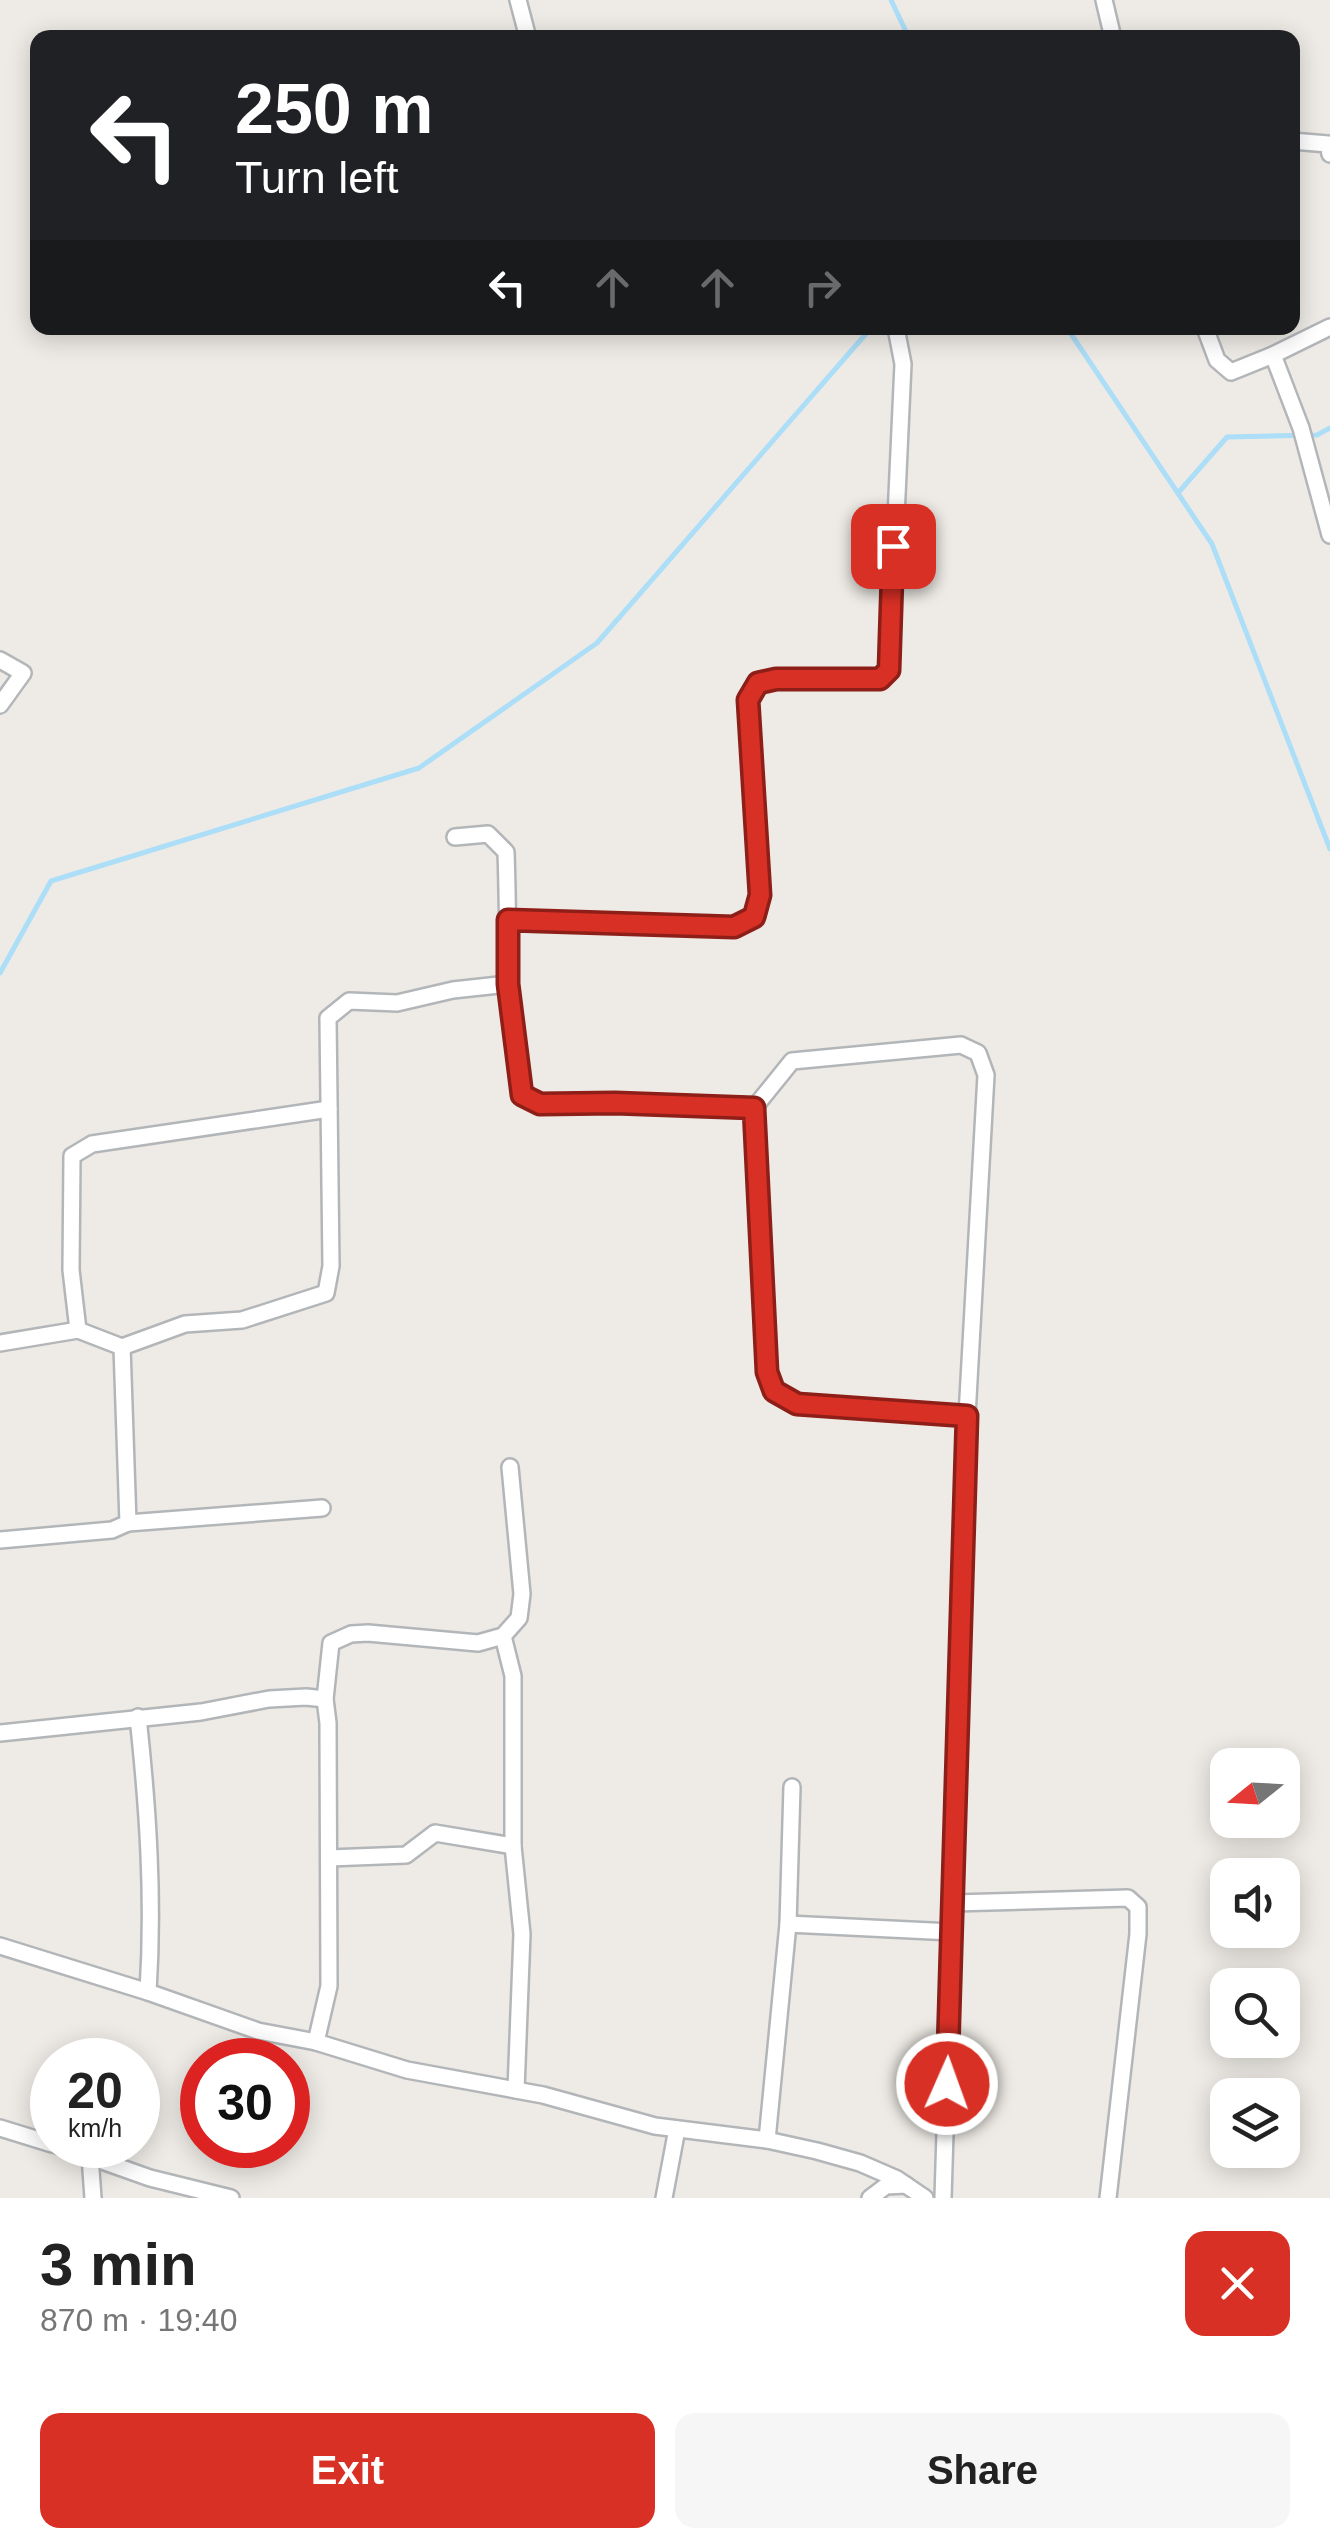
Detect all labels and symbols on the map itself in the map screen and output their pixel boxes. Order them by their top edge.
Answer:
pin [851,504,936,589]
north arrow [1210,1748,1300,1838]
position arrow [895,2032,999,2136]
speed limit sign: 30 [180,2038,310,2168]

